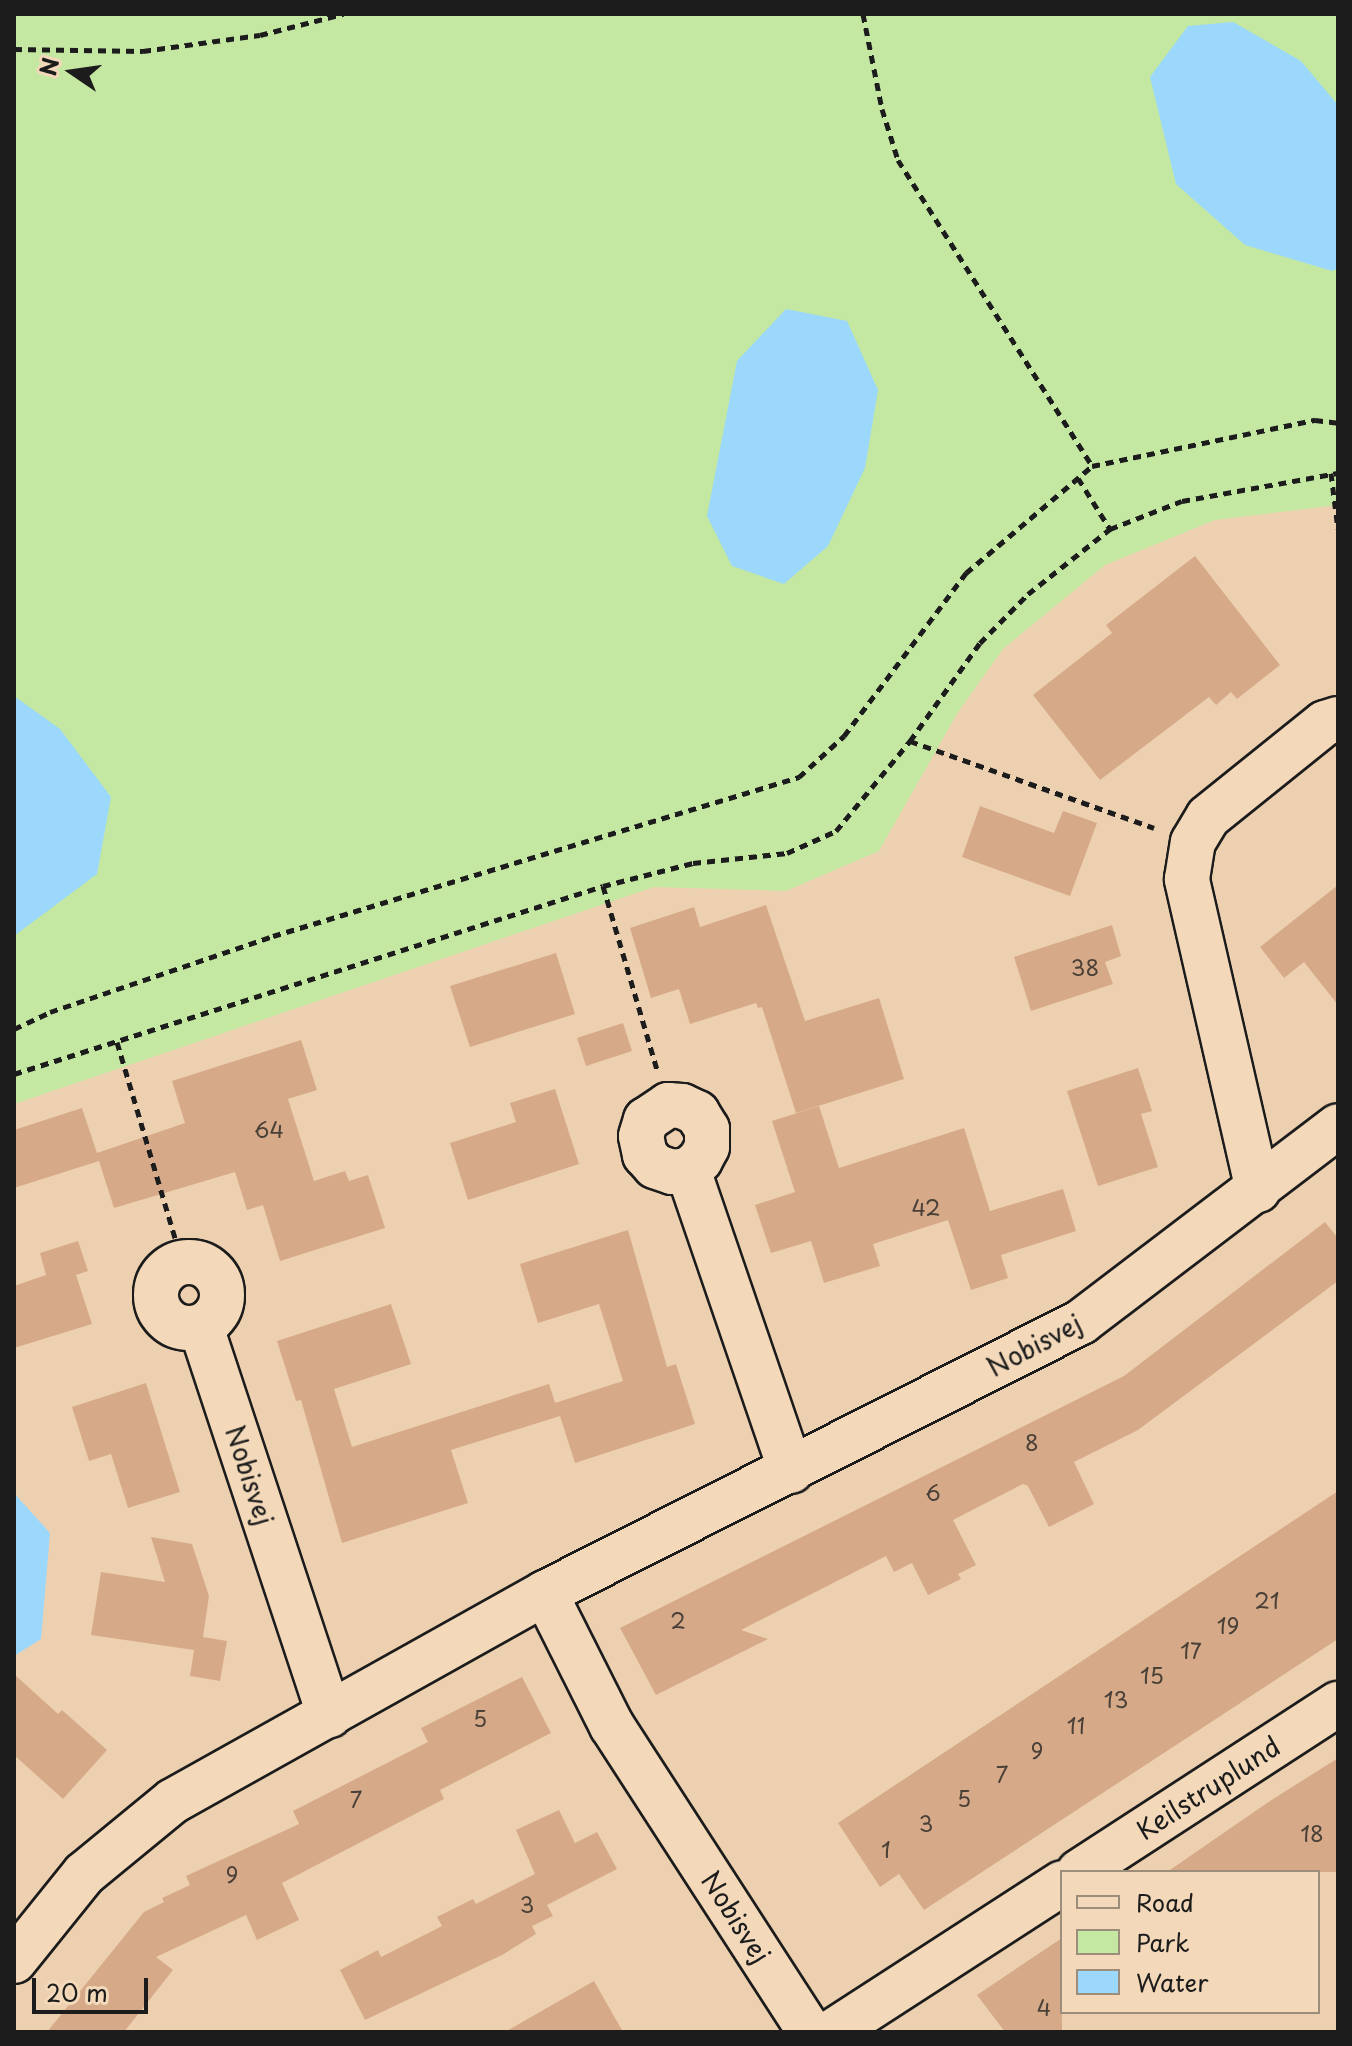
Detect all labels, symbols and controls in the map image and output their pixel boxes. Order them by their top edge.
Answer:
north arrow [32,32,112,112]
text: N [30,54,66,79]
house number: 38 [1071,954,1099,980]
house number: 64 [254,1116,284,1142]
house number: 42 [911,1194,941,1220]
street label: Nobisvej [981,1307,1087,1383]
street label: Nobisvej [219,1421,281,1529]
house number: 8 [1025,1429,1039,1455]
house number: 6 [925,1479,941,1505]
house number: 21 [1254,1587,1280,1613]
house number: 2 [670,1607,686,1633]
house number: 19 [1217,1612,1239,1638]
house number: 17 [1180,1637,1202,1663]
house number: 15 [1140,1662,1164,1688]
house number: 13 [1104,1686,1128,1712]
house number: 5 [473,1705,487,1731]
house number: 11 [1067,1712,1085,1738]
street label: Keilstruplund [1130,1730,1286,1846]
house number: 9 [1031,1737,1043,1763]
house number: 7 [996,1761,1008,1787]
house number: 5 [957,1785,971,1811]
house number: 7 [350,1786,362,1812]
house number: 3 [919,1810,933,1836]
house number: 18 [1300,1820,1324,1846]
house number: 1 [881,1836,891,1862]
house number: 9 [226,1861,238,1887]
street label: Nobisvej [695,1865,777,1969]
legend [1060,1870,1320,2014]
text: Road [1136,1884,1194,1920]
house number: 3 [520,1891,534,1917]
text: Park [1136,1924,1190,1960]
scale bar [36,1962,152,2012]
text: Water [1136,1964,1208,2000]
text: 20 m [46,1974,108,2010]
house number: 4 [1037,1994,1051,2020]

